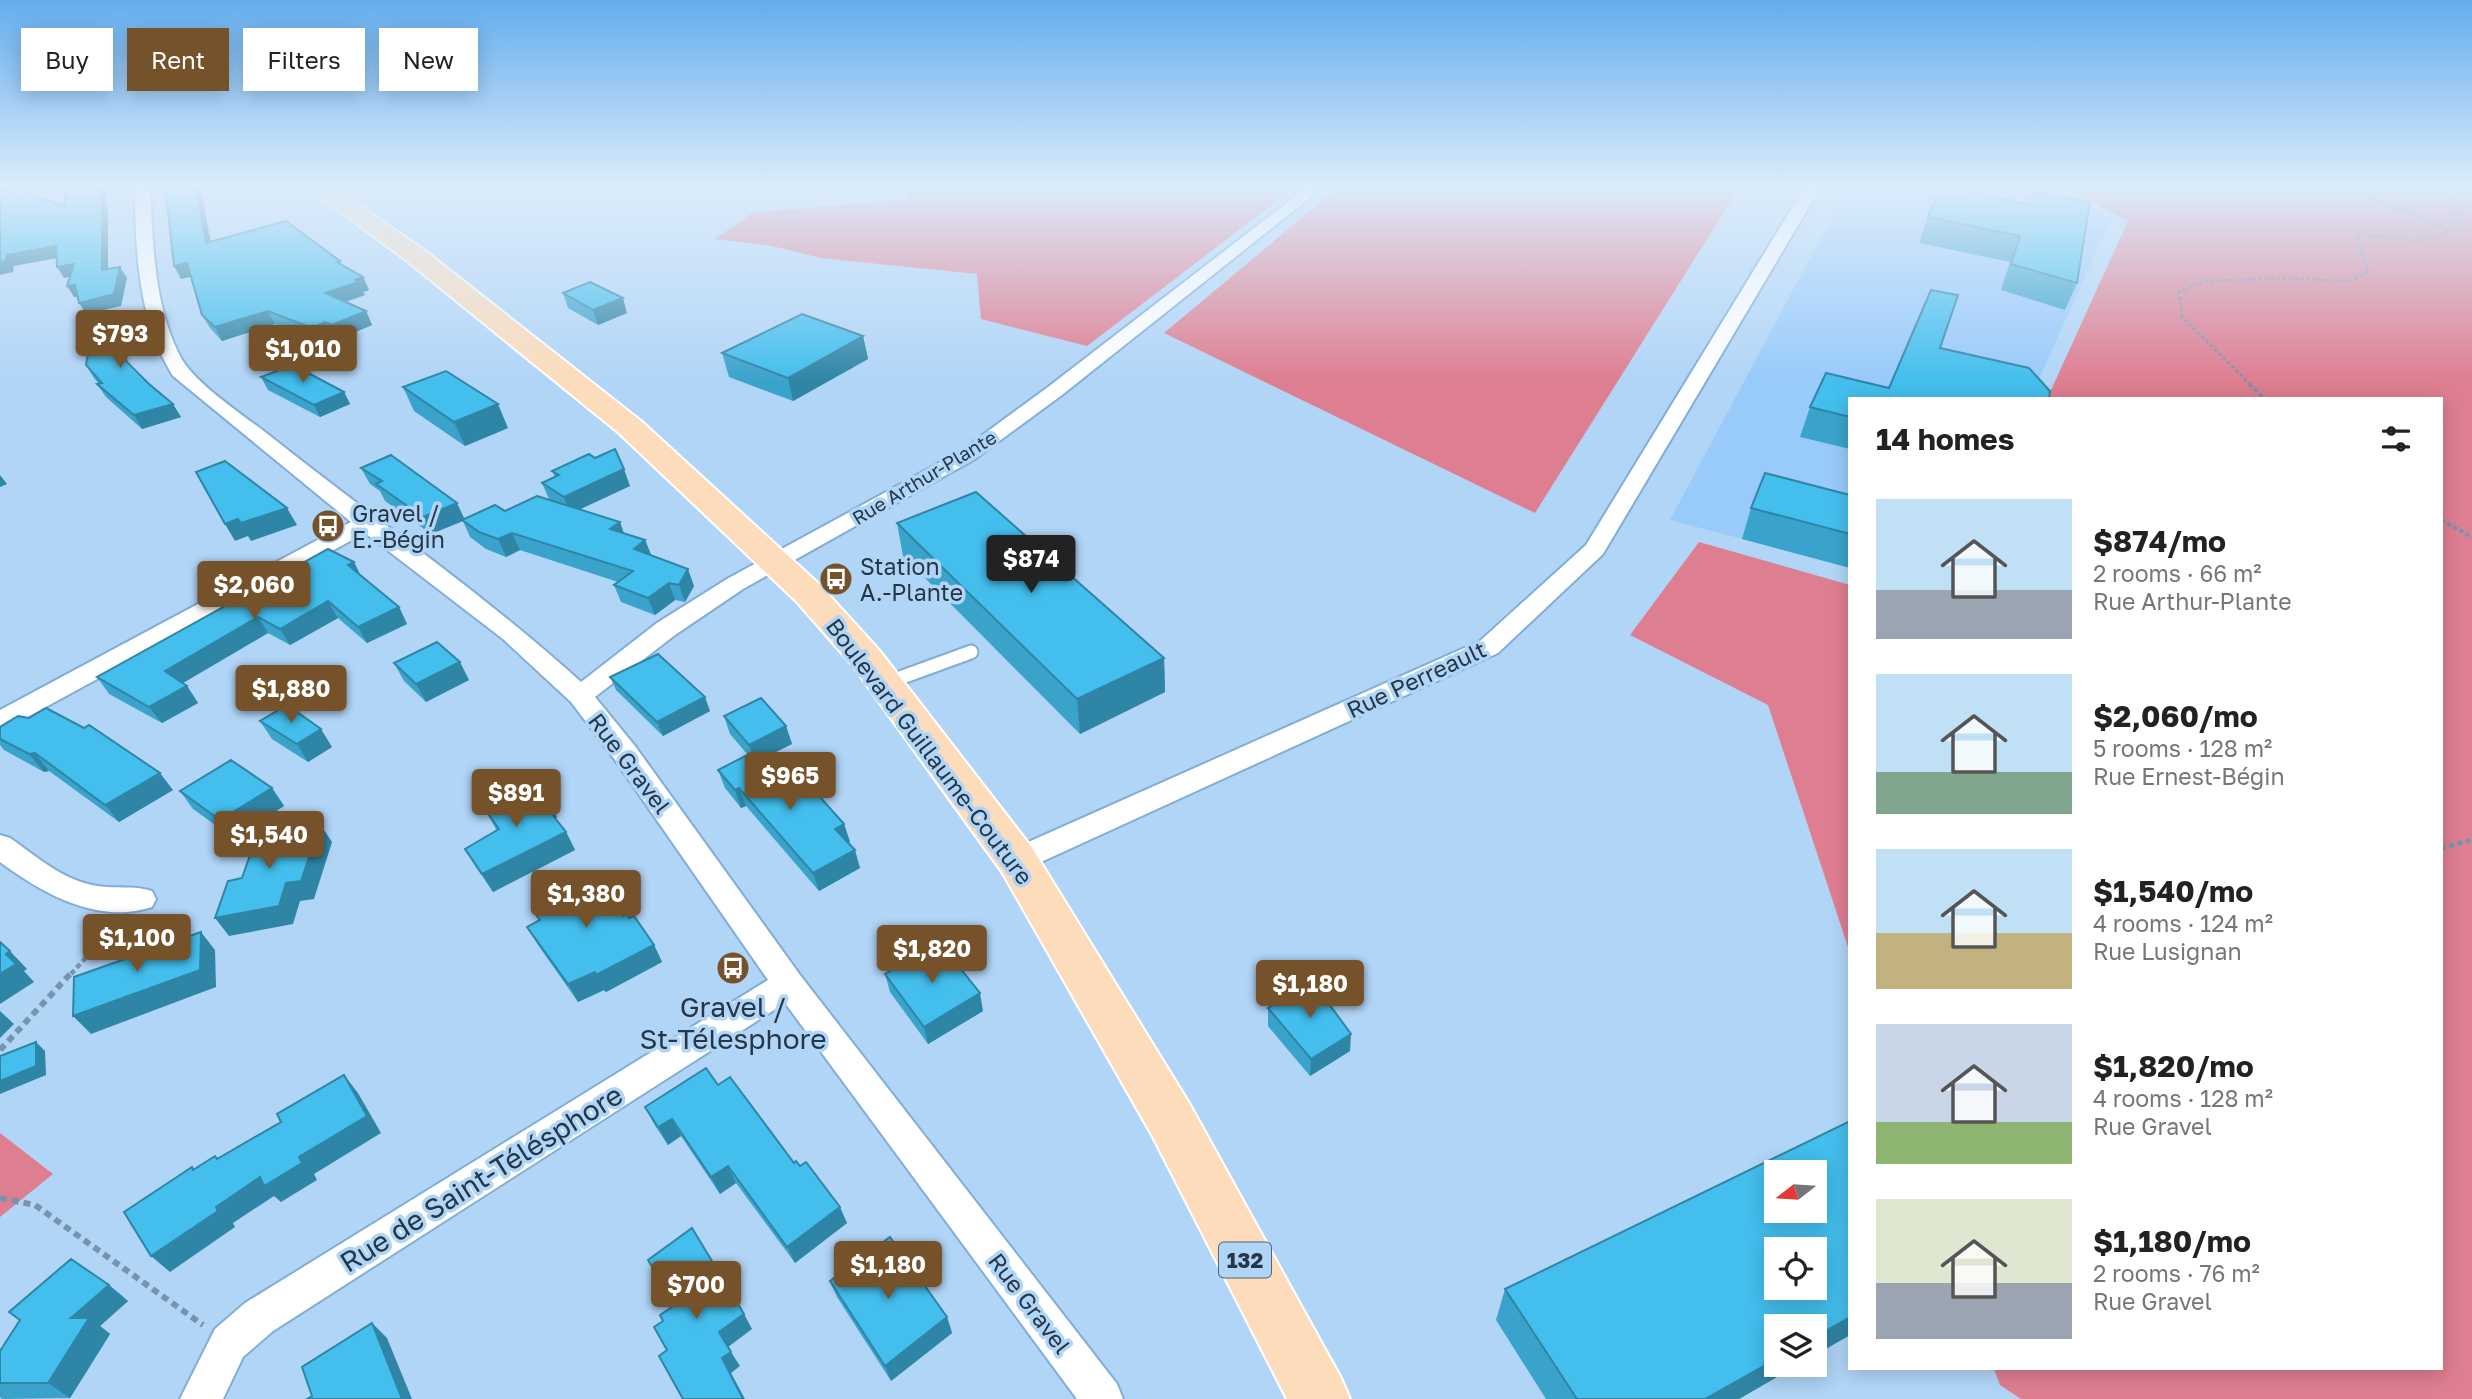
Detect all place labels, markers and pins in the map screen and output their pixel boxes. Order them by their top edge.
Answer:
pin: $793 [79,310,161,370]
pin: $1,010 [246,326,360,385]
place label: Gravel / E.-Bégin [352,499,445,553]
bus stop icon: Gravel / E.-Bégin [309,507,347,545]
pin: $874 [990,536,1072,595]
place label: Station A.-Plante [860,552,963,606]
bus stop icon: Station A.-Plante [817,560,855,598]
pin: $2,060 [197,562,311,621]
pin: $1,880 [234,666,348,725]
pin: $965 [749,752,831,812]
pin: $891 [475,770,557,829]
pin: $1,540 [212,812,326,871]
pin: $1,380 [529,870,643,930]
pin: $1,100 [80,914,194,974]
pin: $1,820 [875,926,989,985]
bus stop icon: Gravel / St-Télesphore [714,949,752,987]
pin: $1,180 [1253,960,1367,1020]
place label: Gravel / St-Télesphore [640,990,826,1055]
pin: $1,180 [831,1242,945,1301]
pin: $700 [655,1262,737,1321]

